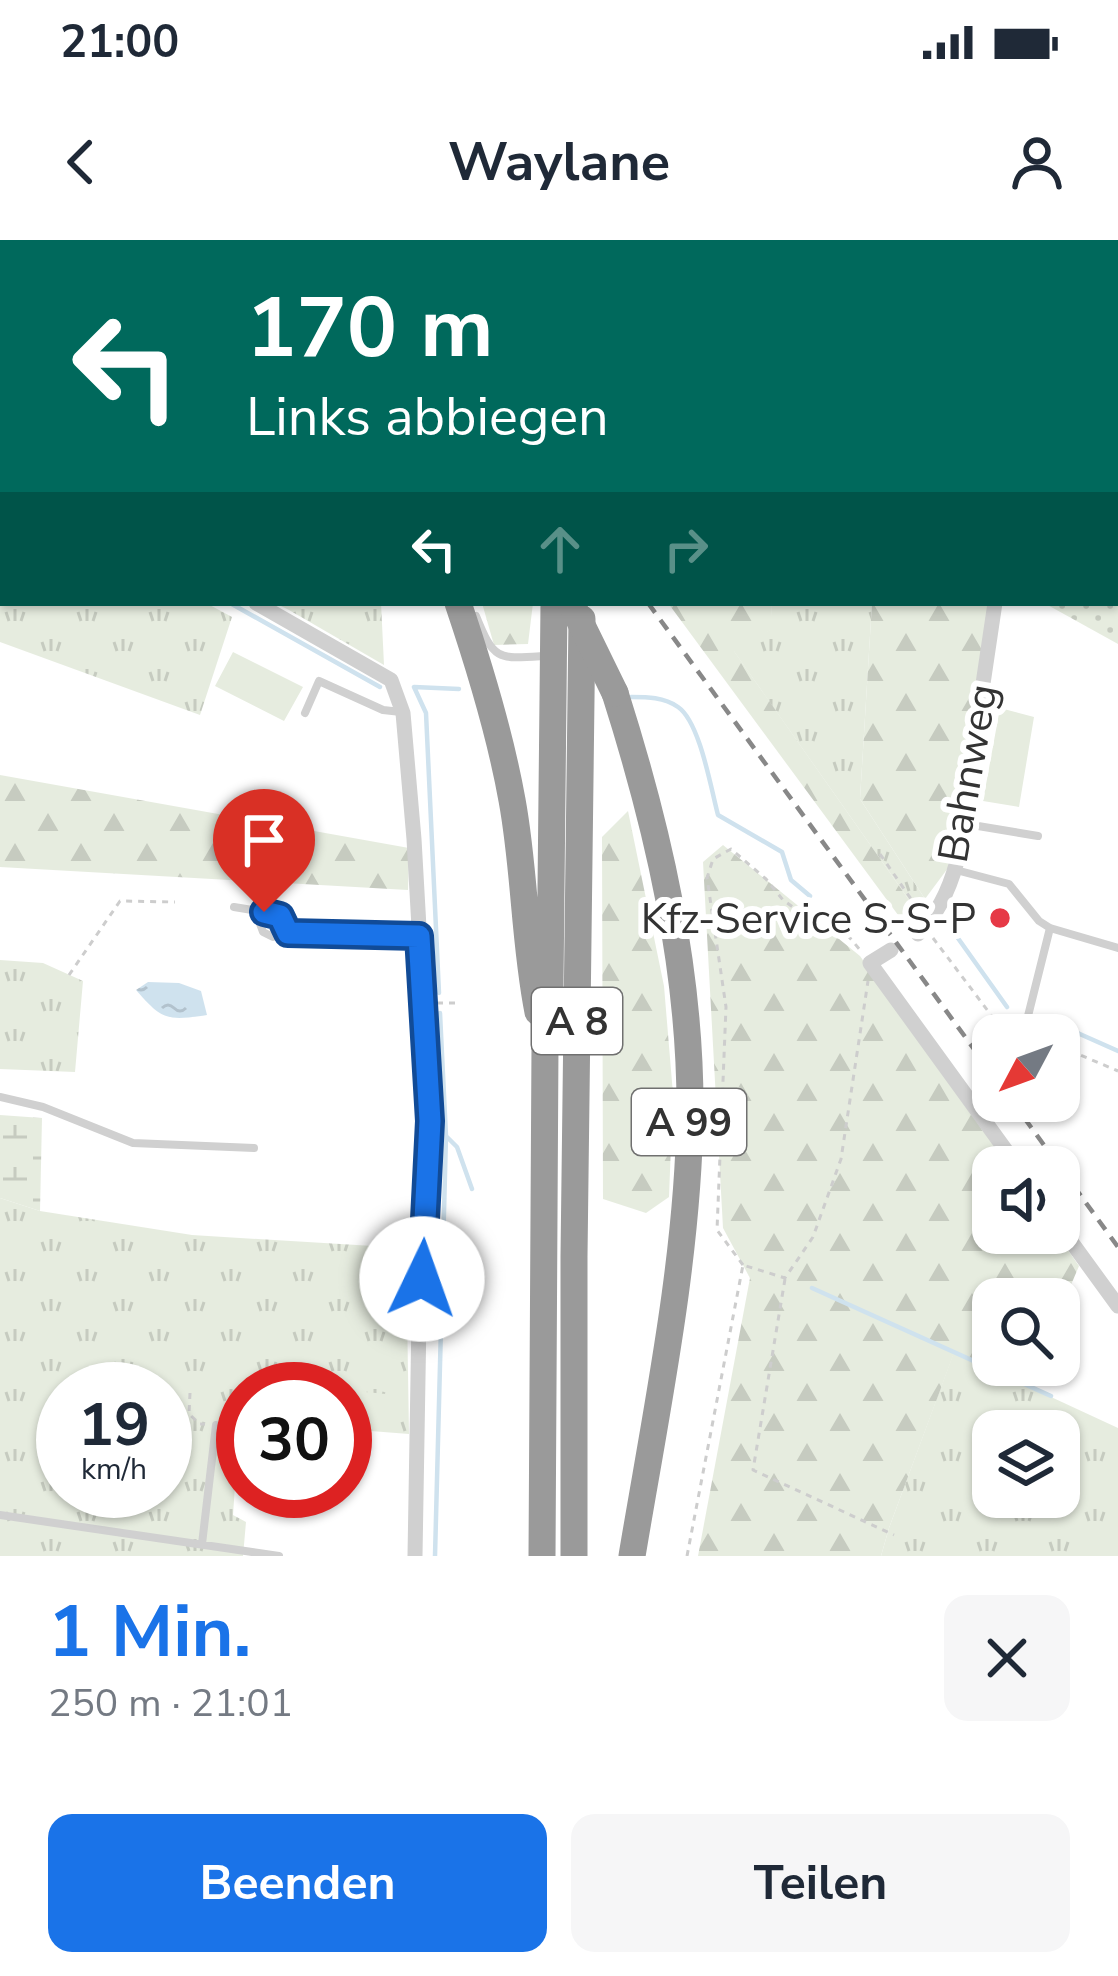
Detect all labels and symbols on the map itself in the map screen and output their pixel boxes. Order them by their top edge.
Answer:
street label: Bahnweg [925,680,1012,867]
pin [213,789,315,912]
place label: Kfz-Service S-S-P [641,891,976,948]
marker: Kfz-Service S-S-P [987,905,1013,931]
road number: A 8 [532,988,622,1054]
north arrow [972,1014,1080,1122]
road number: A 99 [632,1089,746,1155]
position arrow [359,1216,485,1342]
speed limit sign: 30 [216,1362,372,1518]

